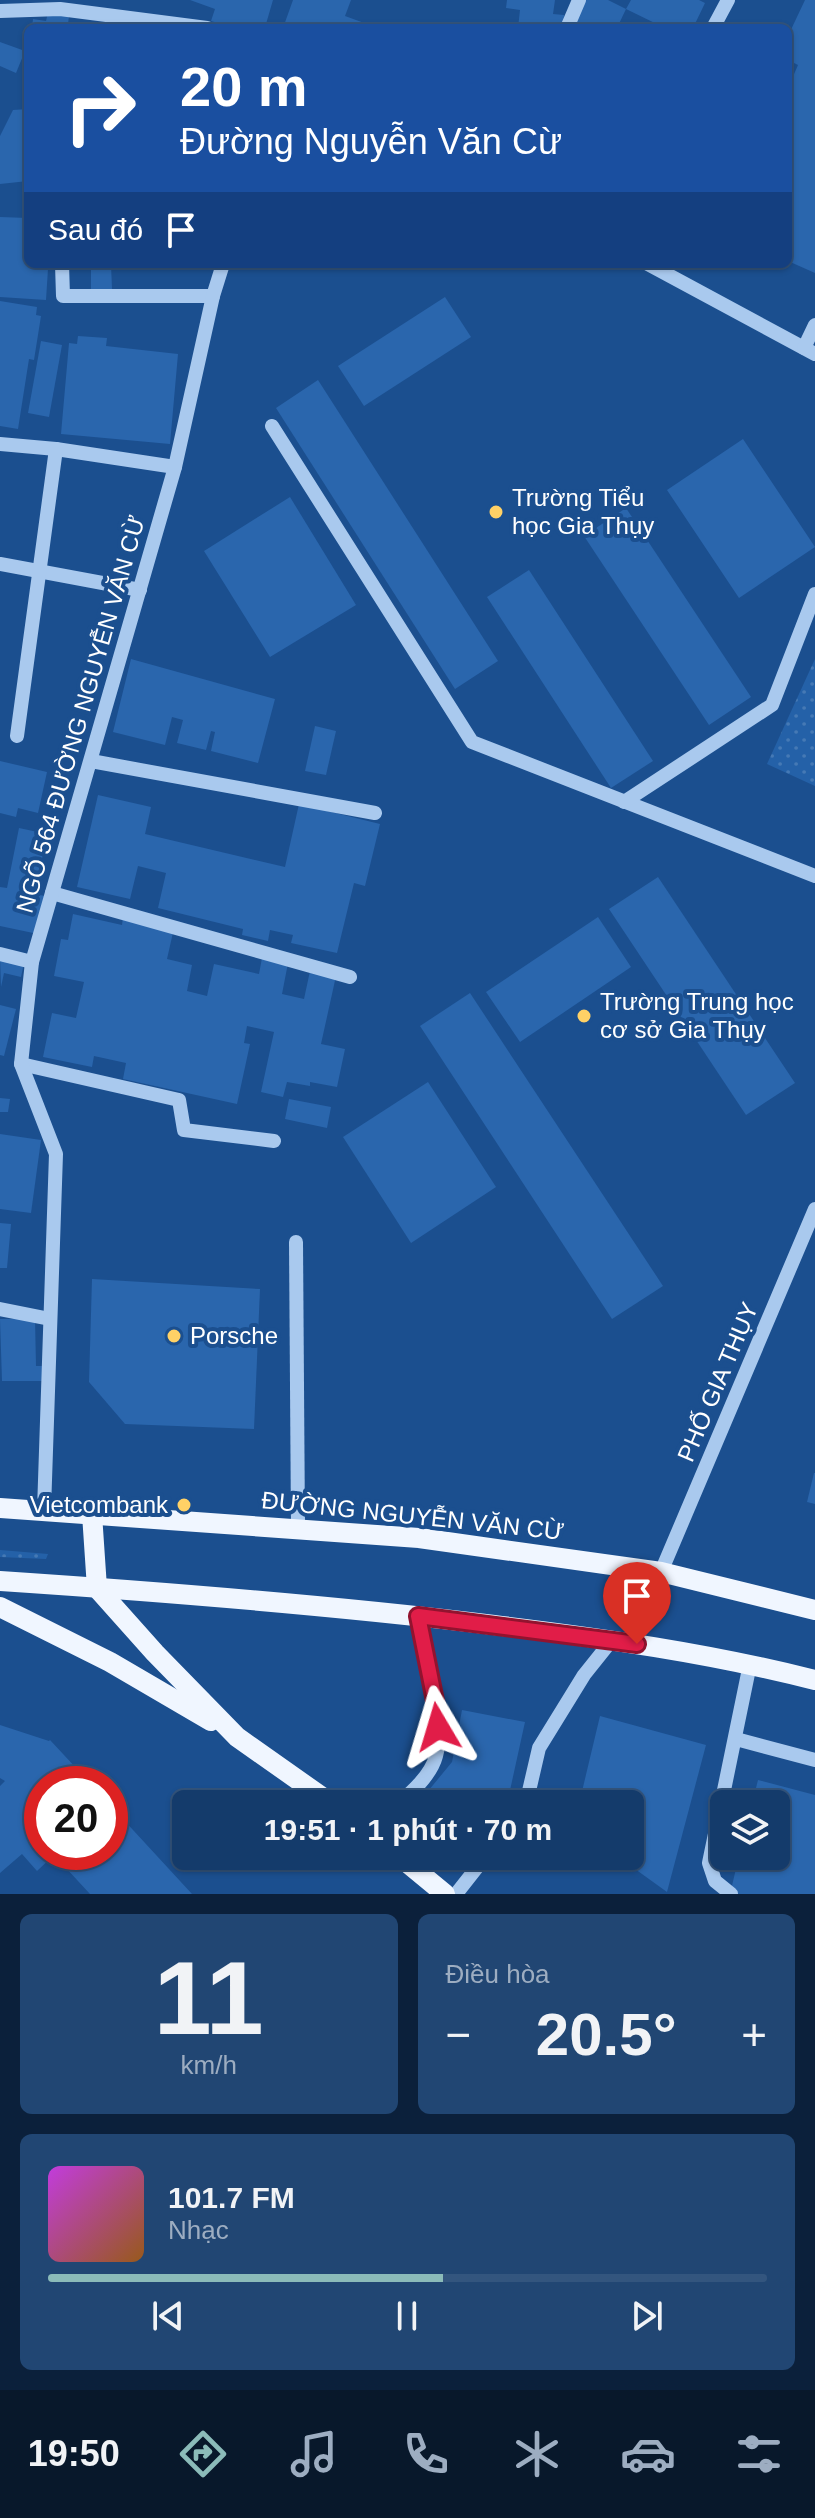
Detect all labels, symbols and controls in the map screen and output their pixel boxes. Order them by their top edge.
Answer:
text: 20 m [180,55,308,118]
icon: right [48,56,152,160]
text: Đường Nguyễn Văn Cừ [180,121,562,162]
icon: arrive [159,208,203,252]
text: Sau đó [48,213,143,246]
place label: Trường Tiểu học Gia Thụy [512,484,654,539]
marker: Trường Tiểu học Gia Thụy [487,503,505,521]
street label: NGÕ 564 ĐƯỜNG NGUYỄN VĂN CỪ [10,512,150,916]
place label: Trường Trung học cơ sở Gia Thụy [600,988,794,1043]
marker: Trường Trung học cơ sở Gia Thụy [575,1007,593,1025]
street label: PHỐ GIA THỤY [672,1298,763,1465]
place label: Porsche [190,1322,278,1349]
marker: Porsche [165,1327,183,1345]
street label: ĐƯỜNG NGUYỄN VĂN CỪ [260,1485,566,1545]
place label: Vietcombank [30,1491,169,1518]
marker: Vietcombank [175,1496,193,1514]
pin [603,1562,671,1644]
icon: arrive [615,1574,659,1618]
position arrow [396,1685,480,1769]
speed limit sign: 20 [24,1766,128,1870]
map controls [710,1790,790,1870]
button: layers [710,1790,790,1870]
text: 19:51 · 1 phút · 70 m [264,1813,552,1846]
text: 11 [154,1940,264,2056]
text: Điều hòa [446,1959,550,1989]
text: 20.5° [536,2001,677,2068]
text: − [446,2010,471,2059]
text: + [741,2010,767,2059]
text: km/h [181,2050,237,2080]
text: 101.7 FM [168,2181,295,2214]
text: Nhạc [168,2215,229,2245]
icon: previous [146,2294,190,2338]
icon: pause [385,2294,429,2338]
icon: next [625,2294,669,2338]
icon: directions [175,2426,231,2482]
icon: music [286,2426,342,2482]
icon: phone [398,2426,454,2482]
icon: climate [509,2426,565,2482]
icon: car [620,2426,676,2482]
icon: filters [731,2426,787,2482]
text: 19:50 [28,2433,120,2474]

